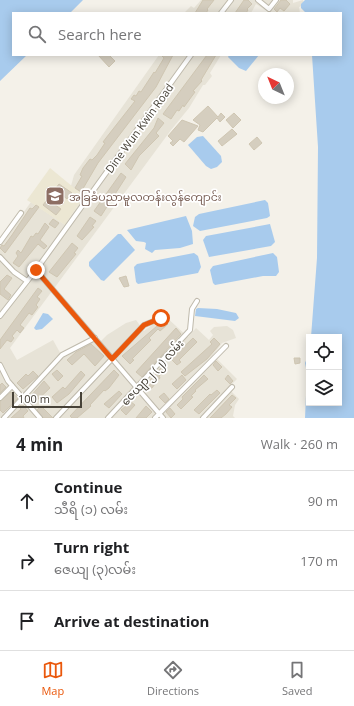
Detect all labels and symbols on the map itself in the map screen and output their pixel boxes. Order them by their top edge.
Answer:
north arrow [258,68,294,104]
street label: Dine Wun Kwin Road [102,80,176,176]
school or university icon: အခြခံပညာမူလတန်းလွန်ကျောင်း [44,185,66,207]
place label: အခြခံပညာမူလတန်းလွန်ကျောင်း [69,189,222,206]
route end [27,261,45,279]
route start [152,309,170,327]
street label: ဇေယျာ၂ (၂) လမ်း [117,336,188,410]
scale bar [12,390,82,409]

